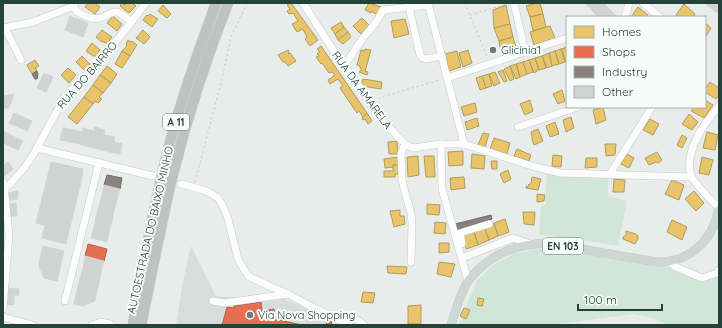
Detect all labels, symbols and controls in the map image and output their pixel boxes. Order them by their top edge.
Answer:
legend [566,16,706,108]
text: Homes [602,24,642,39]
street label: RUA DO BAIRRO [54,38,120,112]
place label: Glicínia1 [501,43,541,57]
text: Shops [602,44,636,59]
marker: Glicínia1 [488,45,498,55]
street label: RUA DA AMARELA [329,48,395,132]
text: Industry [602,64,647,79]
text: Other [602,84,634,99]
road number: A 11 [163,114,189,130]
street label: AUTOESTRADA DO BAIXO MINHO [124,145,176,315]
road number: EN 103 [543,238,583,254]
scale bar [578,286,662,312]
text: 100 m [584,292,617,307]
place label: Via Nova Shopping [258,308,355,322]
marker: Via Nova Shopping [245,310,255,320]

